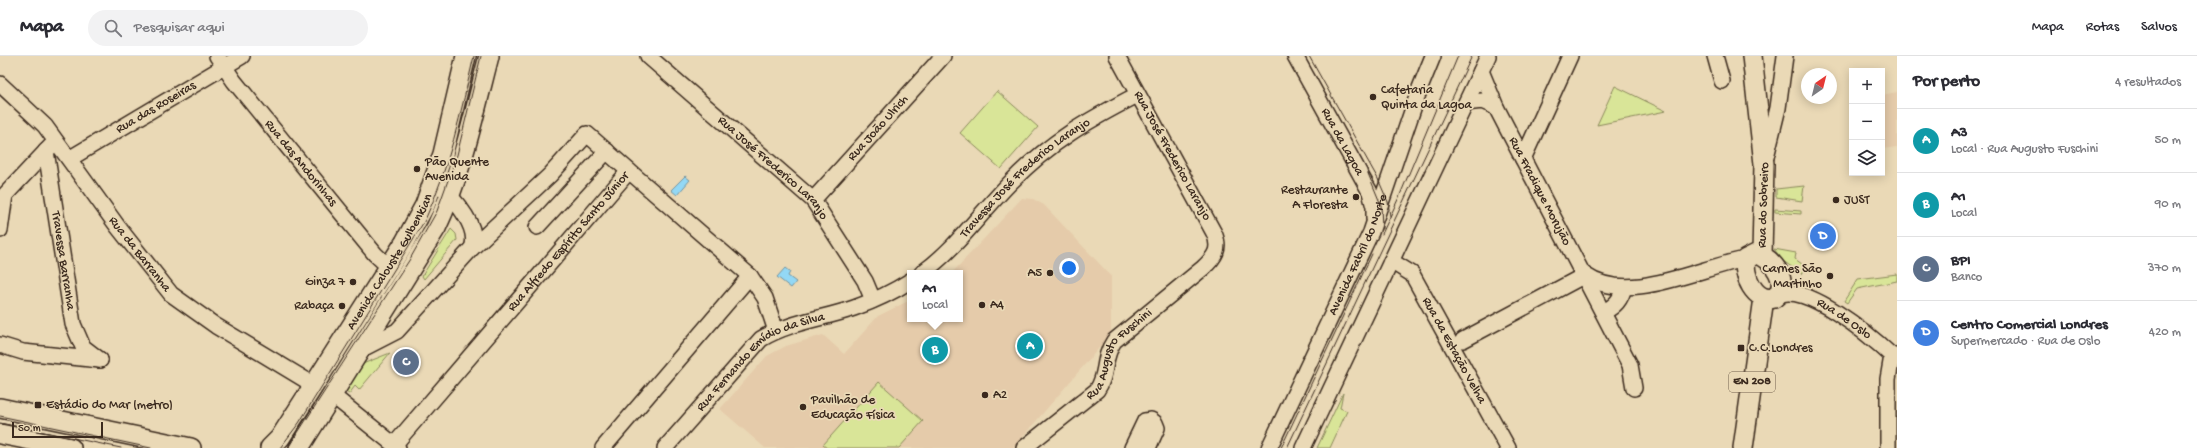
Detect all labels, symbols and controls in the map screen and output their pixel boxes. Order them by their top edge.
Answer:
search box [88,10,368,46]
text: Mapa [20,16,64,39]
icon: search [102,17,124,39]
text: Pesquisar aqui [134,19,225,37]
text: Mapa [2032,19,2064,36]
text: Rotas [2086,19,2119,36]
text: Salvos [2141,19,2177,36]
north arrow [1801,68,1837,104]
map controls [1849,68,1885,176]
button: + [1849,68,1885,104]
text: Por perto [1913,72,1980,92]
text: 4 resultados [2115,75,2181,90]
street label: Rua das Roseiras [113,77,200,137]
place label: Cafetaria Quinta da Lagoa [1381,83,1472,113]
street label: Rua José Frederico Laranjo [1130,89,1214,224]
street label: Rua João Ulrich [845,92,911,164]
marker: Cafetaria Quinta da Lagoa [1368,92,1378,102]
button: − [1849,104,1885,140]
street label: Rua da Lagoa [1318,106,1367,179]
street label: Rua José Frederico Laranjo [715,113,831,223]
street label: Travessa José Frederico Laranjo [956,115,1093,242]
street label: Rua das Andorinhas [261,117,341,210]
text: A3 [1951,124,1968,142]
text: A [1922,133,1930,148]
text: 50 m [2154,133,2181,148]
street label: Rua Fradique Morujão [1505,135,1574,248]
button: layers [1849,140,1885,176]
text: Local · Rua Augusto Fuschini [1951,142,2098,157]
place label: Pão Quente Avenida [424,155,489,185]
street label: Rua do Sobreiro [1755,162,1773,248]
marker: Pão Quente Avenida [412,164,422,174]
street label: Rua Alfredo Espírito Santo Júnior [504,168,633,314]
place label: Restaurante A Floresta [1281,183,1349,213]
text: A1 [1951,188,1966,206]
street label: Avenida Calouste Gulbenkian [344,191,436,333]
street label: Avenida Fabril do Norte [1325,192,1391,318]
marker: Restaurante A Floresta [1351,192,1361,202]
place label: JUST [1844,193,1870,208]
marker: JUST [1831,195,1841,205]
text: B [1923,197,1929,212]
text: 90 m [2155,197,2181,212]
text: Local [1951,206,1977,221]
street label: Travessa Barranha [48,209,78,312]
street label: Rua da Barranha [105,214,174,296]
pin: D [1810,221,1836,251]
text: BPI [1951,252,1971,270]
your location [1059,258,1079,278]
text: C [1922,261,1930,276]
text: 370 m [2148,261,2181,276]
place label: Carnes São Martinho [1762,262,1822,292]
place label: A5 [1027,266,1042,281]
marker: A5 [1045,268,1055,278]
popup [907,270,963,322]
text: Banco [1951,270,1982,285]
marker: Carnes São Martinho [1825,271,1835,281]
place label: Ginza 7 [305,275,346,290]
marker: Ginza 7 [348,277,358,287]
text: A1 [922,280,937,298]
street label: Rua da Estação Velha [1419,295,1490,407]
street label: Rua de Oslo [1814,295,1875,343]
text: Local [922,298,948,313]
place label: A4 [990,298,1004,313]
place label: Rabaça [294,299,335,314]
marker: A4 [977,300,987,310]
marker: Rabaça [337,301,347,311]
street label: Rua Augusto Fuschini [1083,305,1155,403]
street label: Rua Fernando Emídio da Silva [693,309,827,414]
text: Centro Comercial Londres [1951,316,2108,334]
text: D [1922,325,1930,340]
text: 420 m [2149,325,2181,340]
pin: A [1017,331,1043,361]
text: Supermercado · Rua de Oslo [1951,334,2100,349]
pin: B [922,335,948,365]
place label: C.C.Londres [1749,341,1814,356]
marker: C.C.Londres [1736,343,1746,353]
pin: C [393,347,419,377]
road number: EN 208 [1729,372,1775,392]
place label: A2 [993,388,1008,403]
marker: A2 [980,390,990,400]
place label: Pavilhão de Educação Física [810,393,895,423]
place label: Estádio do Mar (metro) [46,398,173,413]
marker: Estádio do Mar (metro) [33,400,43,410]
marker: Pavilhão de Educação Física [798,402,808,412]
scale bar [12,420,103,439]
text: 50 m [18,423,40,435]

